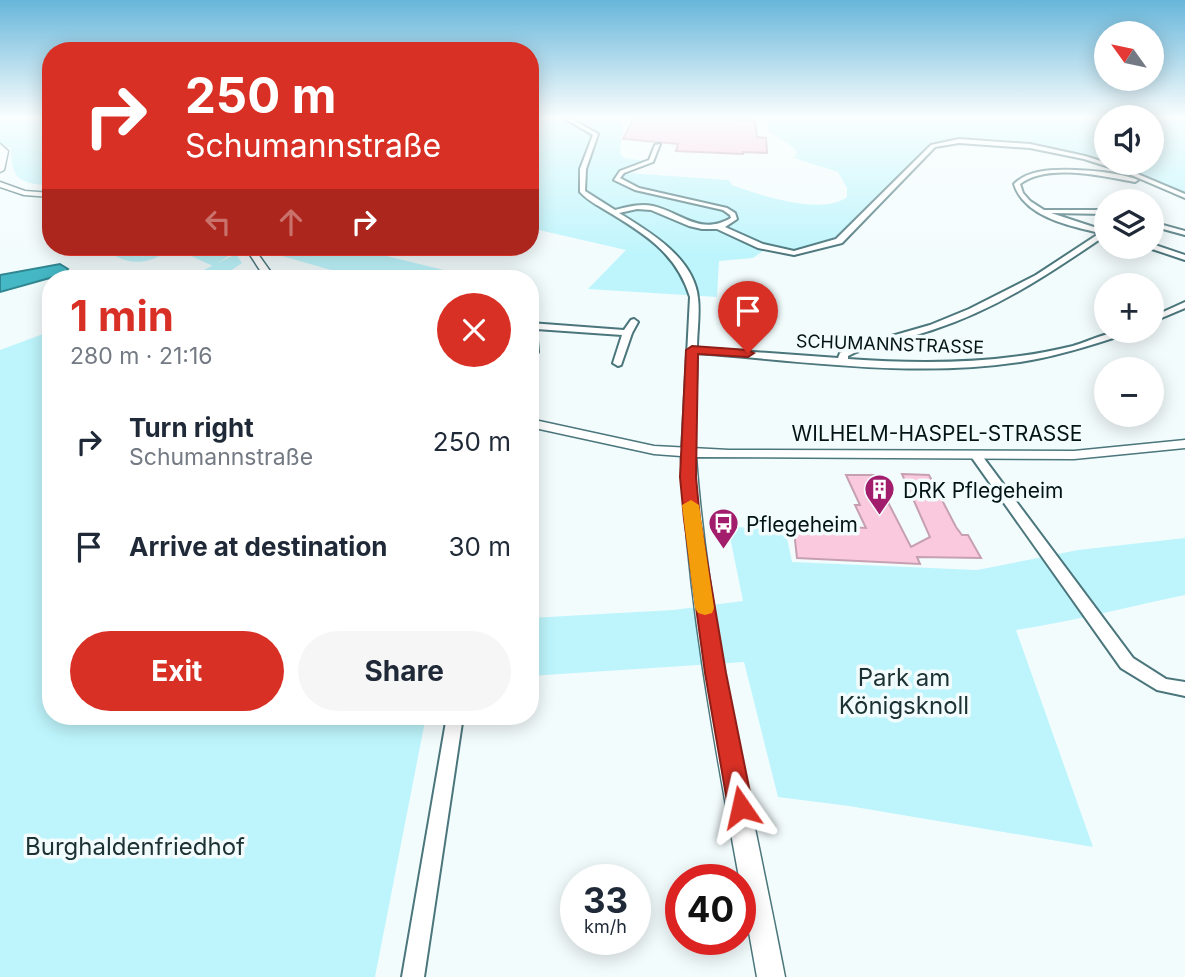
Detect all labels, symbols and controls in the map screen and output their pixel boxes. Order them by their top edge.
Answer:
north arrow [1094,21,1164,91]
map controls [1094,21,1164,427]
text: 250 m [185,66,337,125]
icon: right [70,70,161,161]
button: sound [1094,105,1164,175]
text: Schumannstraße [185,126,441,165]
button: layers [1094,189,1164,259]
icon: left [199,203,237,241]
icon: ahead [272,203,310,241]
icon: right [345,203,383,241]
button: + [1094,273,1164,343]
pin [718,281,778,353]
text: 1 min [70,290,174,341]
icon: arrive [729,292,767,330]
button: close [437,293,511,367]
street label: SCHUMANNSTRASSE [796,330,984,358]
text: 280 m · 21:16 [70,342,213,370]
button: − [1094,357,1164,427]
text: Turn right [129,412,254,443]
street label: WILHELM-HASPEL-STRASSE [792,421,1082,446]
icon: right [70,423,108,461]
text: 250 m [433,426,511,457]
text: Schumannstraße [129,443,313,471]
building icon: DRK Pflegeheim [863,473,897,517]
place label: DRK Pflegeheim [903,478,1063,503]
bus stop icon: Pflegeheim [706,507,740,551]
place label: Pflegeheim [746,512,858,537]
icon: arrive [70,528,108,566]
text: Arrive at destination [129,531,388,562]
text: 30 m [448,531,511,562]
button: Exit [70,631,284,711]
button: Share [298,631,511,711]
park label: Park am Königsknoll [839,663,969,720]
position arrow [704,770,778,844]
park label: Burghaldenfriedhof [25,832,245,861]
speed limit sign: 40 [665,864,756,955]
text: 33 [583,879,628,921]
text: km/h [584,916,627,937]

